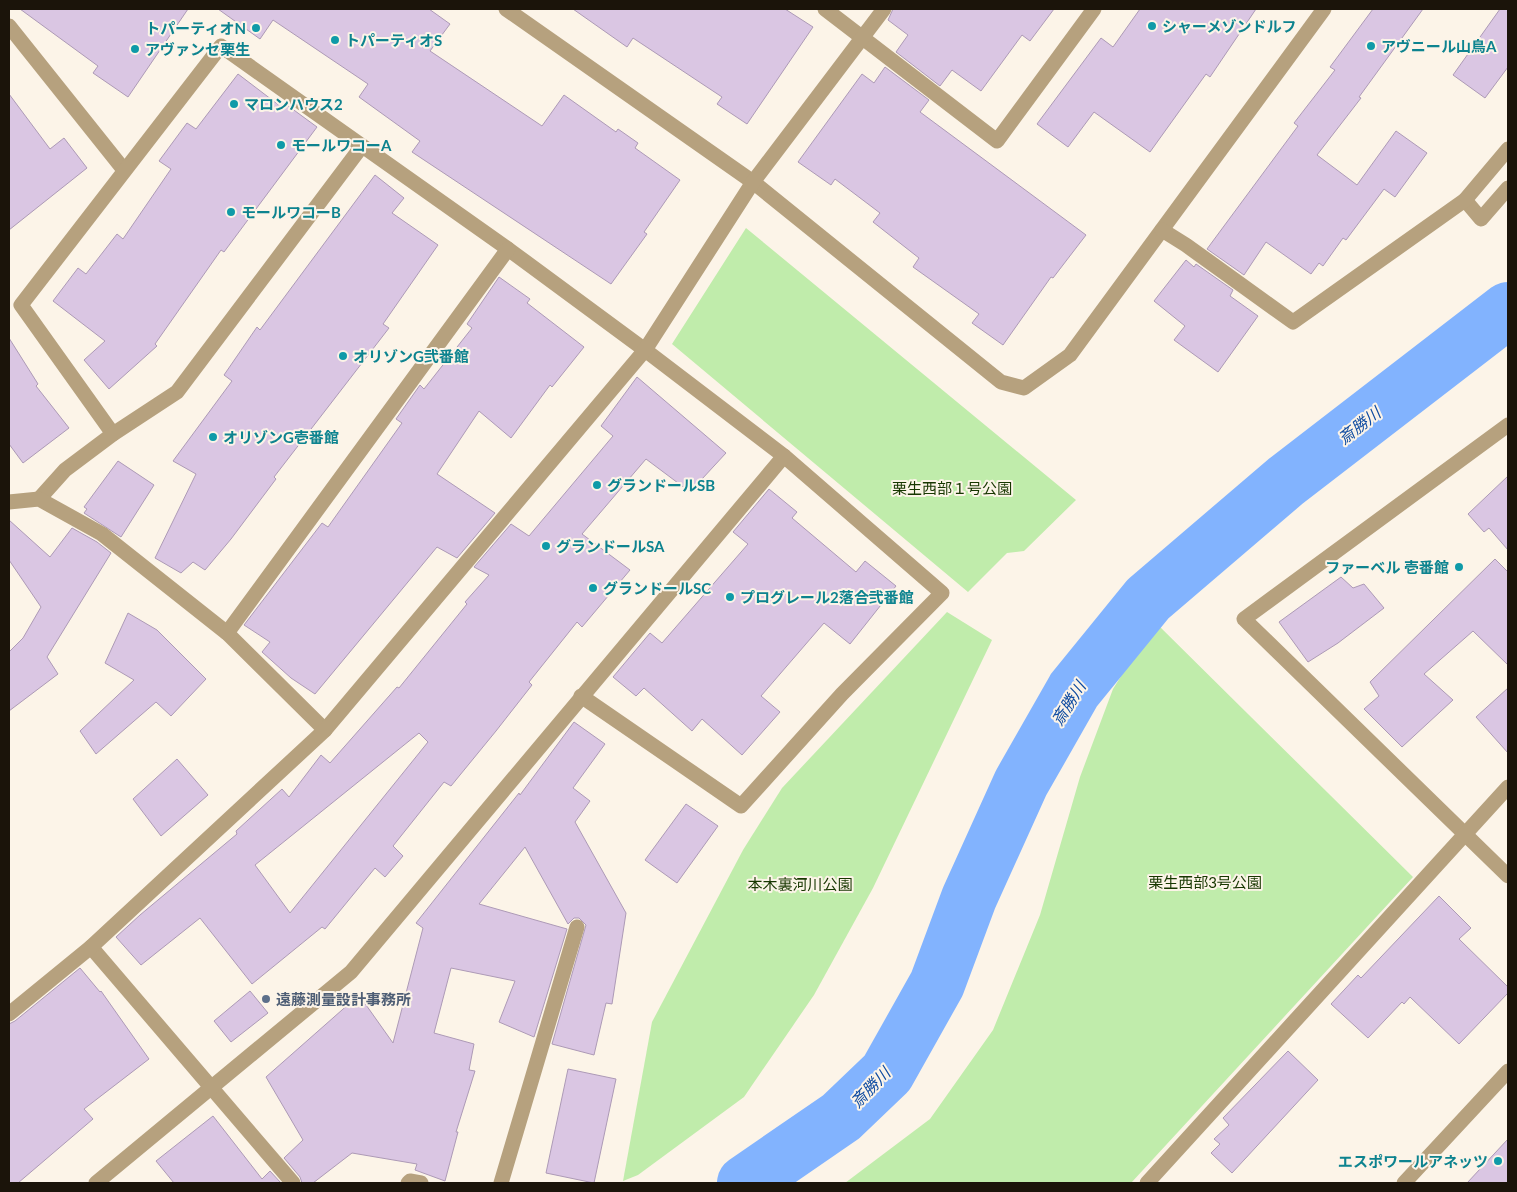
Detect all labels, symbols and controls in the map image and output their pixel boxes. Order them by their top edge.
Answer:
place label: シャーメゾンドルフ [1162,17,1296,35]
place label: トパーティオN [145,19,246,37]
marker: シャーメゾンドルフ [1146,20,1158,32]
marker: トパーティオN [250,22,262,34]
place label: トパーティオS [345,31,442,49]
marker: トパーティオS [329,34,341,46]
place label: アヴニール山鳥A [1381,37,1497,55]
place label: アヴァンセ栗生 [145,40,250,58]
marker: アヴニール山鳥A [1365,40,1377,52]
marker: アヴァンセ栗生 [129,43,141,55]
place label: マロンハウス2 [244,95,343,113]
marker: マロンハウス2 [228,98,240,110]
place label: モールワコーA [291,136,392,154]
marker: モールワコーA [275,139,287,151]
place label: モールワコーB [241,203,341,221]
marker: モールワコーB [225,206,237,218]
place label: オリゾンG弐番館 [353,347,469,365]
marker: オリゾンG弐番館 [337,350,349,362]
water label: 斎勝川 [1334,402,1385,447]
place label: オリゾンG壱番館 [223,428,339,446]
marker: オリゾンG壱番館 [207,431,219,443]
place label: グランドールSB [607,476,715,494]
marker: グランドールSB [591,479,603,491]
park label: 栗生西部１号公園 [892,479,1012,497]
place label: グランドールSA [556,537,665,555]
marker: グランドールSA [540,540,552,552]
place label: ファーベル 壱番館 [1325,558,1449,576]
marker: ファーベル 壱番館 [1453,561,1465,573]
place label: グランドールSC [603,579,711,597]
marker: グランドールSC [587,582,599,594]
place label: プログレール2落合弐番館 [740,588,914,606]
marker: プログレール2落合弐番館 [724,591,736,603]
water label: 斎勝川 [1047,676,1090,728]
park label: 栗生西部3号公園 [1148,873,1262,891]
park label: 本木裏河川公園 [747,875,853,893]
place label: 遠藤測量設計事務所 [276,990,411,1008]
marker: 遠藤測量設計事務所 [260,993,272,1005]
water label: 斎勝川 [846,1062,895,1111]
place label: エスポワールアネッツ [1338,1152,1488,1170]
marker: エスポワールアネッツ [1492,1155,1504,1167]

